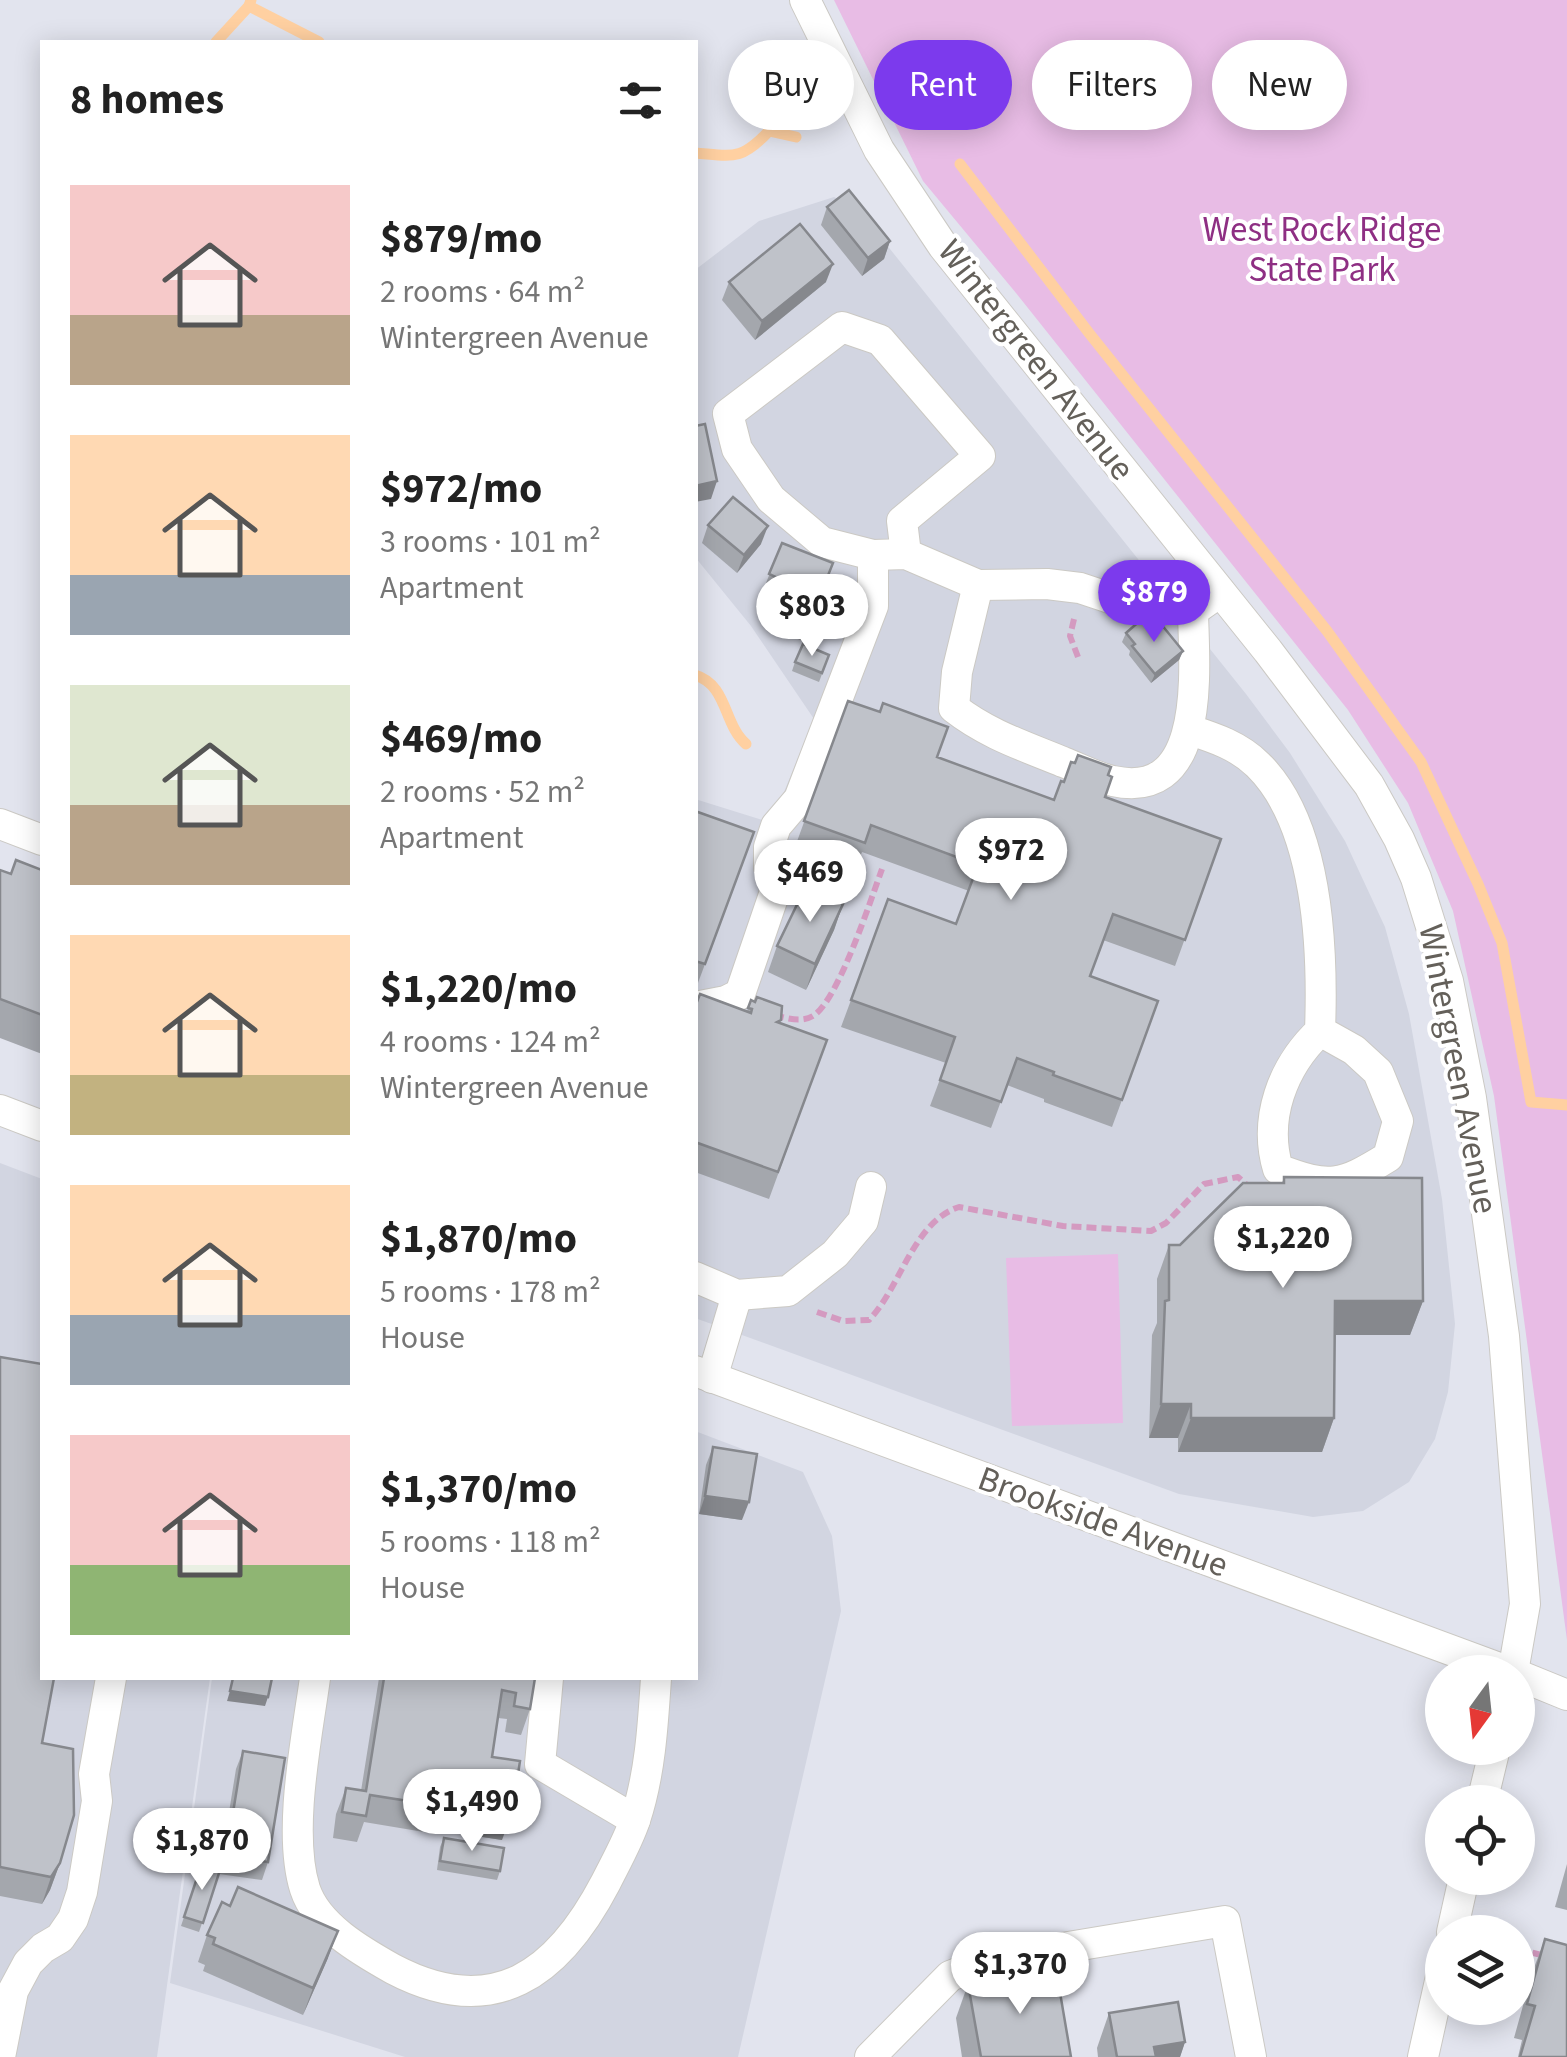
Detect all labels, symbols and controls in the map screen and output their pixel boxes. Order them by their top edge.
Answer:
chip: Buy [728,40,854,130]
chip: Rent [874,40,1012,130]
chip: Filters [1032,40,1192,130]
chip: New [1212,40,1347,130]
text: 8 homes [70,70,224,130]
icon: filters [613,73,668,128]
park label: West Rock Ridge State Park [1203,205,1441,295]
text: $879/mo [380,209,542,269]
icon: home [150,225,270,345]
street label: Wintergreen Avenue [926,229,1146,491]
text: 2 rooms · 64 m² [380,269,585,315]
text: Wintergreen Avenue [380,315,649,361]
text: $972/mo [380,459,542,519]
icon: home [150,475,270,595]
text: 3 rooms · 101 m² [380,519,601,565]
pin: $879 [1095,560,1213,645]
text: Apartment [380,565,523,611]
text: $879 [1120,569,1188,615]
pin: $803 [753,574,871,659]
text: $803 [778,583,846,629]
text: $469/mo [380,709,542,769]
icon: home [150,725,270,845]
text: 2 rooms · 52 m² [380,769,585,815]
text: Apartment [380,815,523,861]
pin: $972 [952,818,1070,903]
text: $972 [977,827,1045,873]
pin: $469 [751,840,869,925]
text: $469 [776,849,844,895]
street label: Wintergreen Avenue [1405,920,1511,1218]
text: $1,220/mo [380,959,577,1019]
icon: home [150,975,270,1095]
text: 4 rooms · 124 m² [380,1019,601,1065]
text: Wintergreen Avenue [380,1065,649,1111]
pin: $1,220 [1202,1206,1364,1291]
text: $1,870/mo [380,1209,577,1269]
text: $1,220 [1236,1215,1330,1261]
icon: home [150,1225,270,1345]
text: 5 rooms · 178 m² [380,1269,601,1315]
text: House [380,1315,465,1361]
street label: Brookside Avenue [971,1454,1235,1590]
text: $1,370/mo [380,1459,577,1519]
icon: home [150,1475,270,1595]
text: 5 rooms · 118 m² [380,1519,601,1565]
text: House [380,1565,465,1611]
north arrow [1425,1655,1535,1765]
map controls [1425,1655,1535,2025]
pin: $1,490 [391,1769,553,1854]
text: $1,490 [425,1778,519,1824]
button: locate [1425,1785,1535,1895]
pin: $1,870 [121,1808,283,1893]
text: $1,870 [155,1817,249,1863]
button: layers [1425,1915,1535,2025]
pin: $1,370 [939,1932,1101,2017]
text: $1,370 [973,1941,1067,1987]

